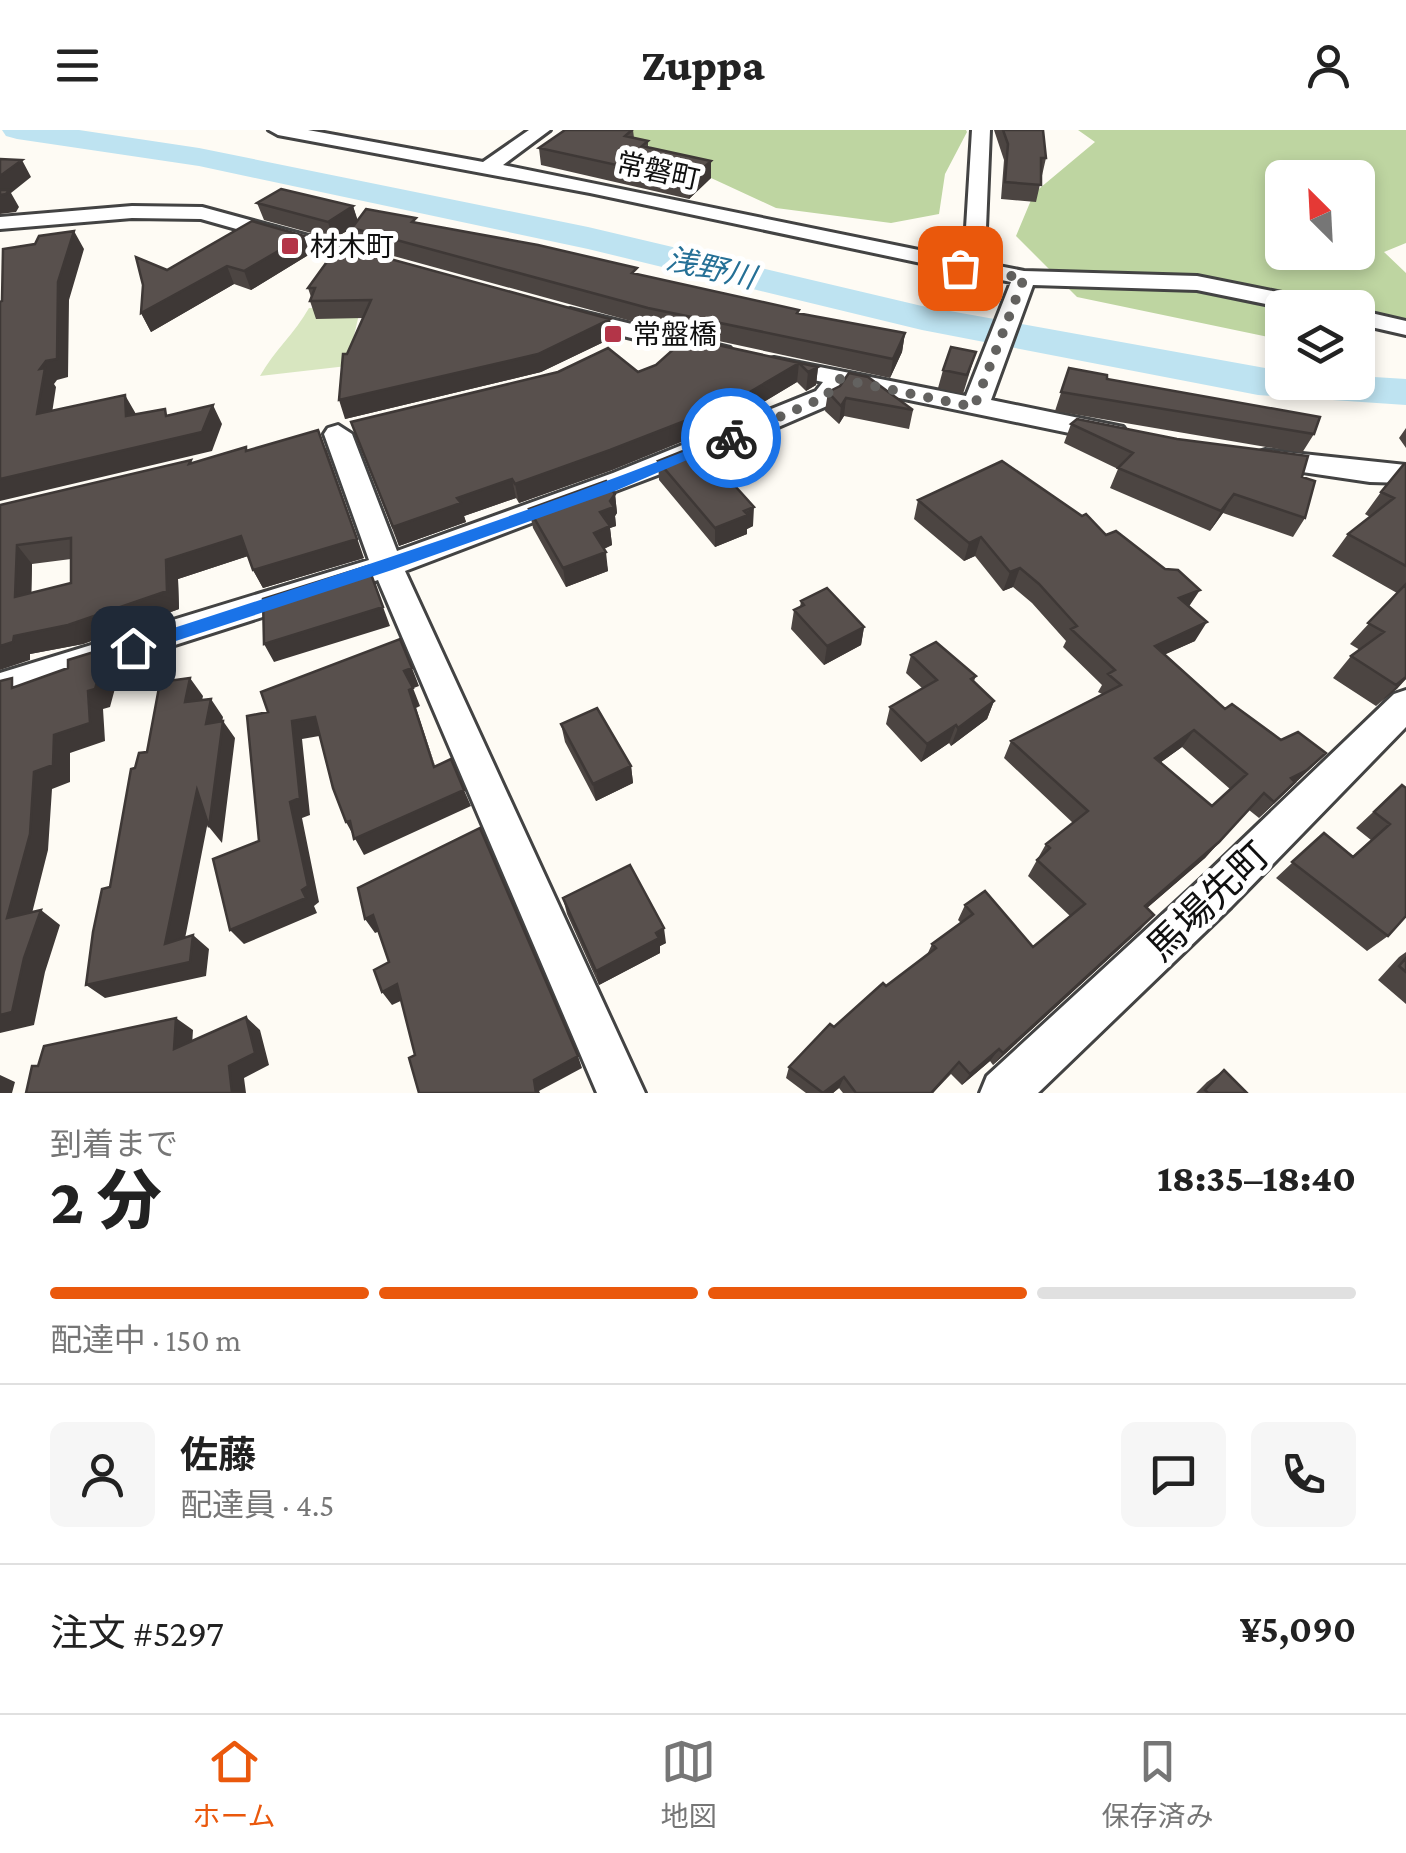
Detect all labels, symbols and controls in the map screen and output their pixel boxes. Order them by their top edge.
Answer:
icon: menu [50,38,105,93]
icon: person [1301,38,1356,93]
text: Zuppa [641,40,765,90]
street label: 常磐町 [614,147,702,195]
north arrow [1265,160,1375,270]
map controls [1265,160,1375,400]
pin [918,226,1003,311]
place label: 材木町 [310,231,394,262]
marker: 材木町 [279,235,301,257]
icon: bag [933,241,988,296]
water label: 浅野川 [663,242,761,295]
button: layers [1265,290,1375,400]
place label: 常盤橋 [633,319,717,350]
marker: 常盤橋 [602,323,624,345]
courier [681,388,781,488]
icon: bike [704,411,759,466]
pin [91,606,176,691]
icon: home [106,621,161,676]
street label: 馬場先町 [1139,833,1277,969]
text: 到着まで [50,1126,178,1162]
text: 18:35–18:40 [1157,1157,1356,1199]
text: 2 分 [50,1165,162,1237]
text: 配達中 · 150 m [50,1322,241,1358]
button: person [50,1422,155,1527]
button: chat [1121,1422,1226,1527]
button: phone [1251,1422,1356,1527]
text: 佐藤 [180,1434,256,1476]
text: 配達員 · 4.5 [180,1487,334,1523]
text: ¥5,090 [1240,1608,1356,1650]
text: 注文 #5297 [50,1612,224,1654]
tab: ホーム [192,1734,276,1834]
tab: 地図 [661,1734,717,1834]
tab: 保存済み [1101,1734,1214,1834]

